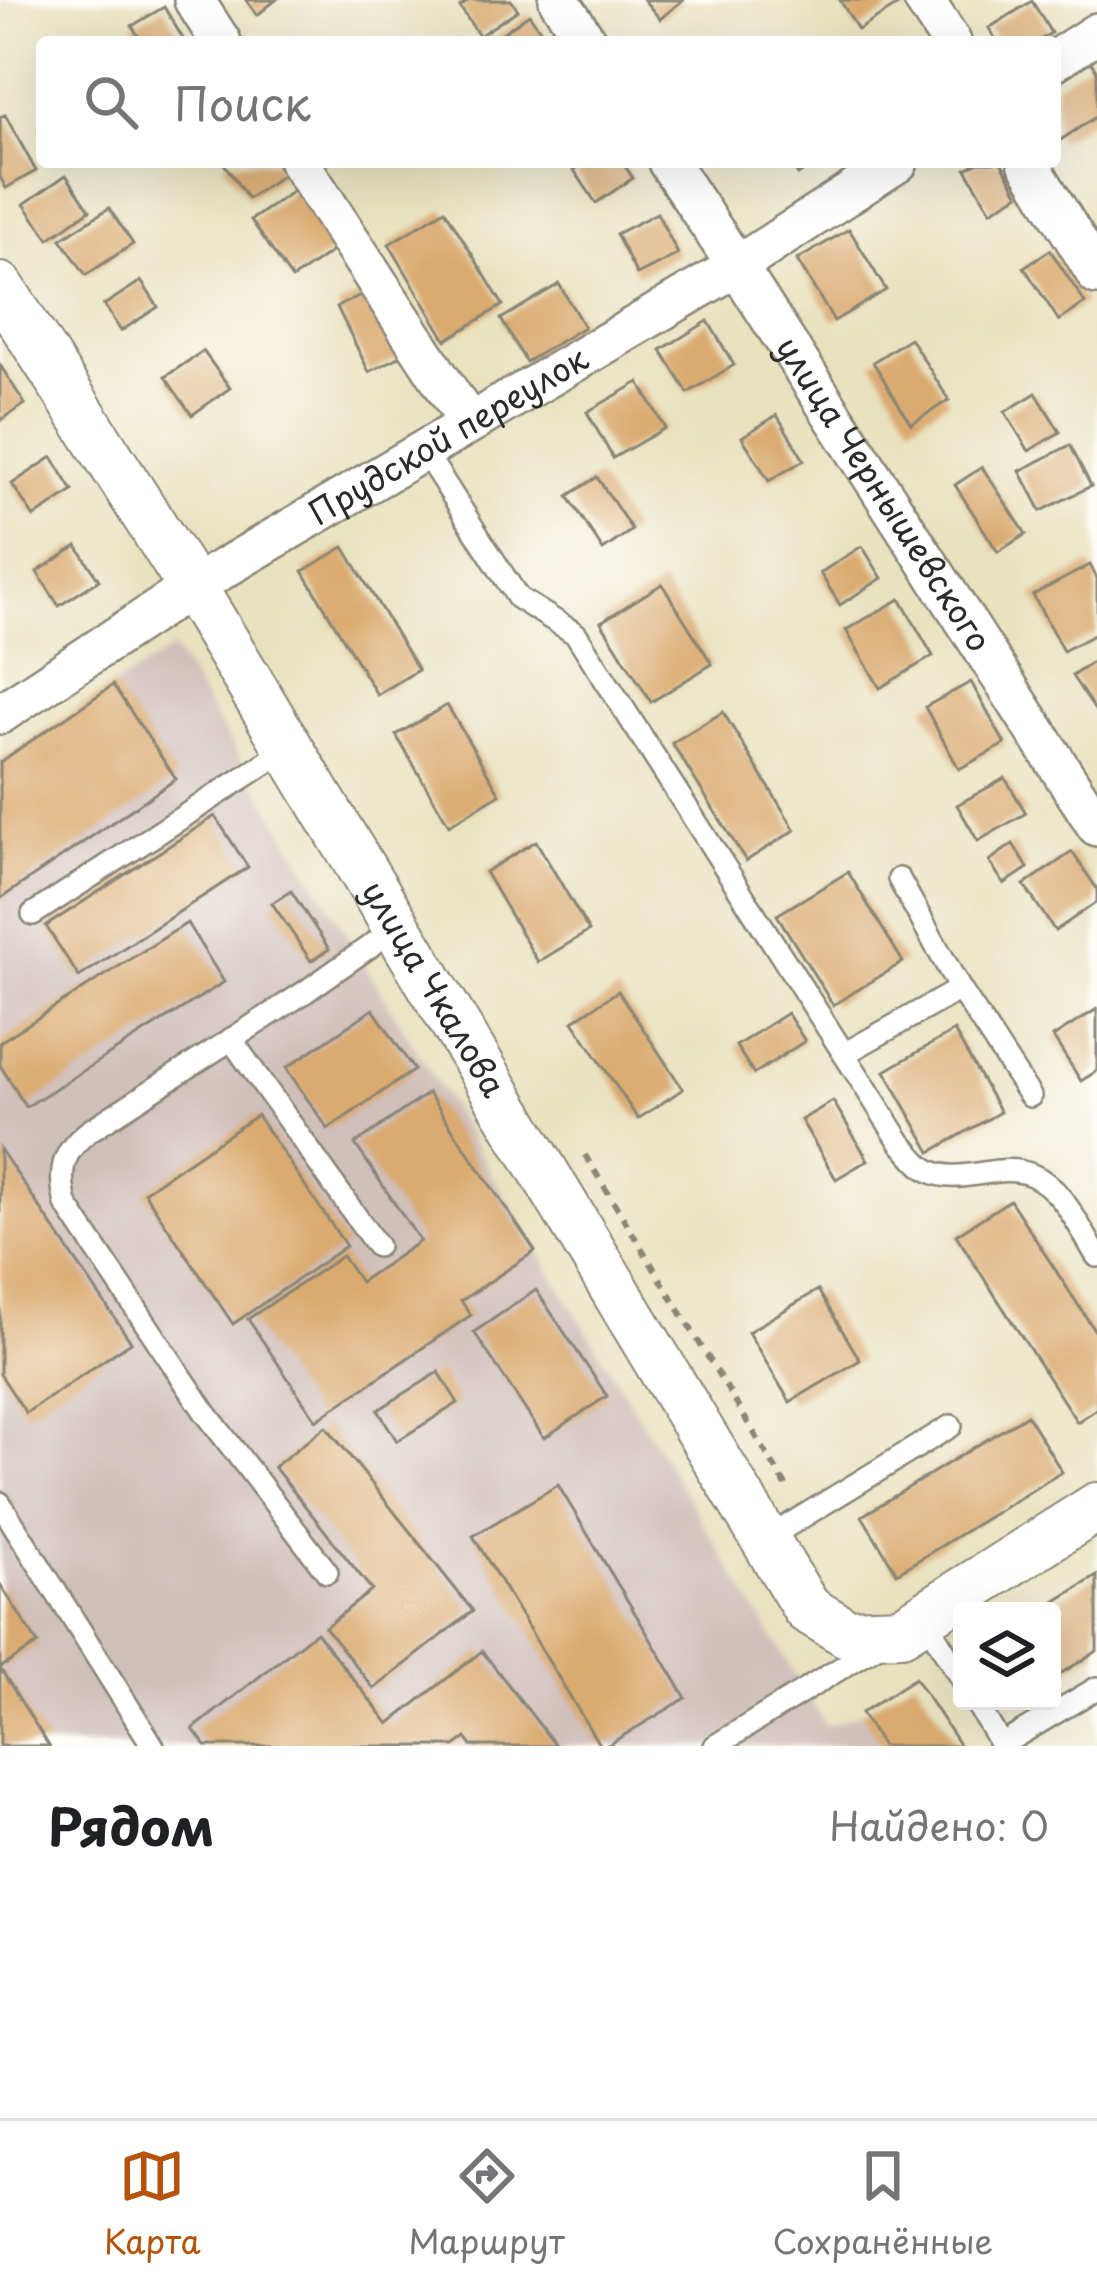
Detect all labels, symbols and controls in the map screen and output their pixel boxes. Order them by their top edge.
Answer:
search box [36,36,1061,168]
text: Поиск [174,68,311,136]
icon: search [78,69,144,135]
street label: улица Чернышевского [765,325,1005,661]
street label: Прудской переулок [299,332,597,536]
street label: улица Чкалова [351,870,520,1106]
map controls [953,1602,1061,1710]
button: layers [953,1602,1061,1710]
text: Рядом [48,1786,214,1863]
text: Найдено: 0 [829,1795,1049,1854]
tab: Карта [104,2143,201,2265]
tab: Маршрут [409,2143,565,2265]
tab: Сохранённые [772,2143,993,2265]

